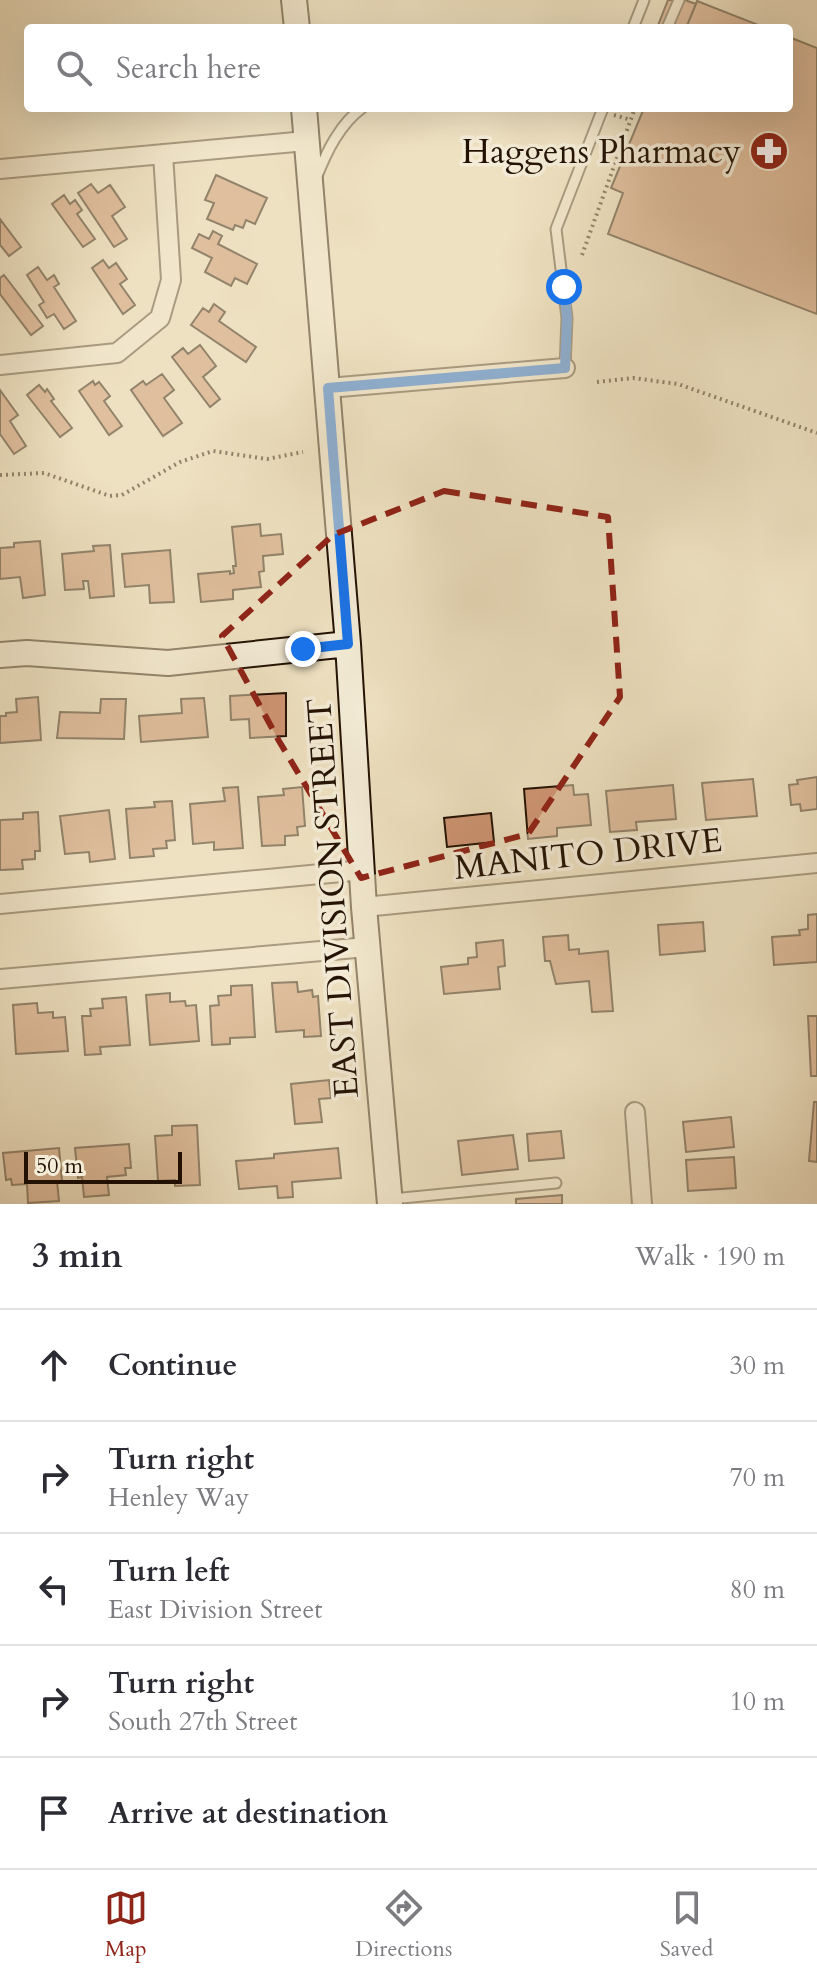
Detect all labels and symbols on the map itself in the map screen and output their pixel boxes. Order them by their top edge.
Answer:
place label: Haggens Pharmacy [462,129,741,175]
pharmacy icon: Haggens Pharmacy [748,130,790,172]
route start [546,269,582,305]
route end [285,631,321,667]
street label: EAST DIVISION STREET [296,696,370,1099]
street label: MANITO DRIVE [452,817,724,891]
scale bar [24,1148,182,1184]

